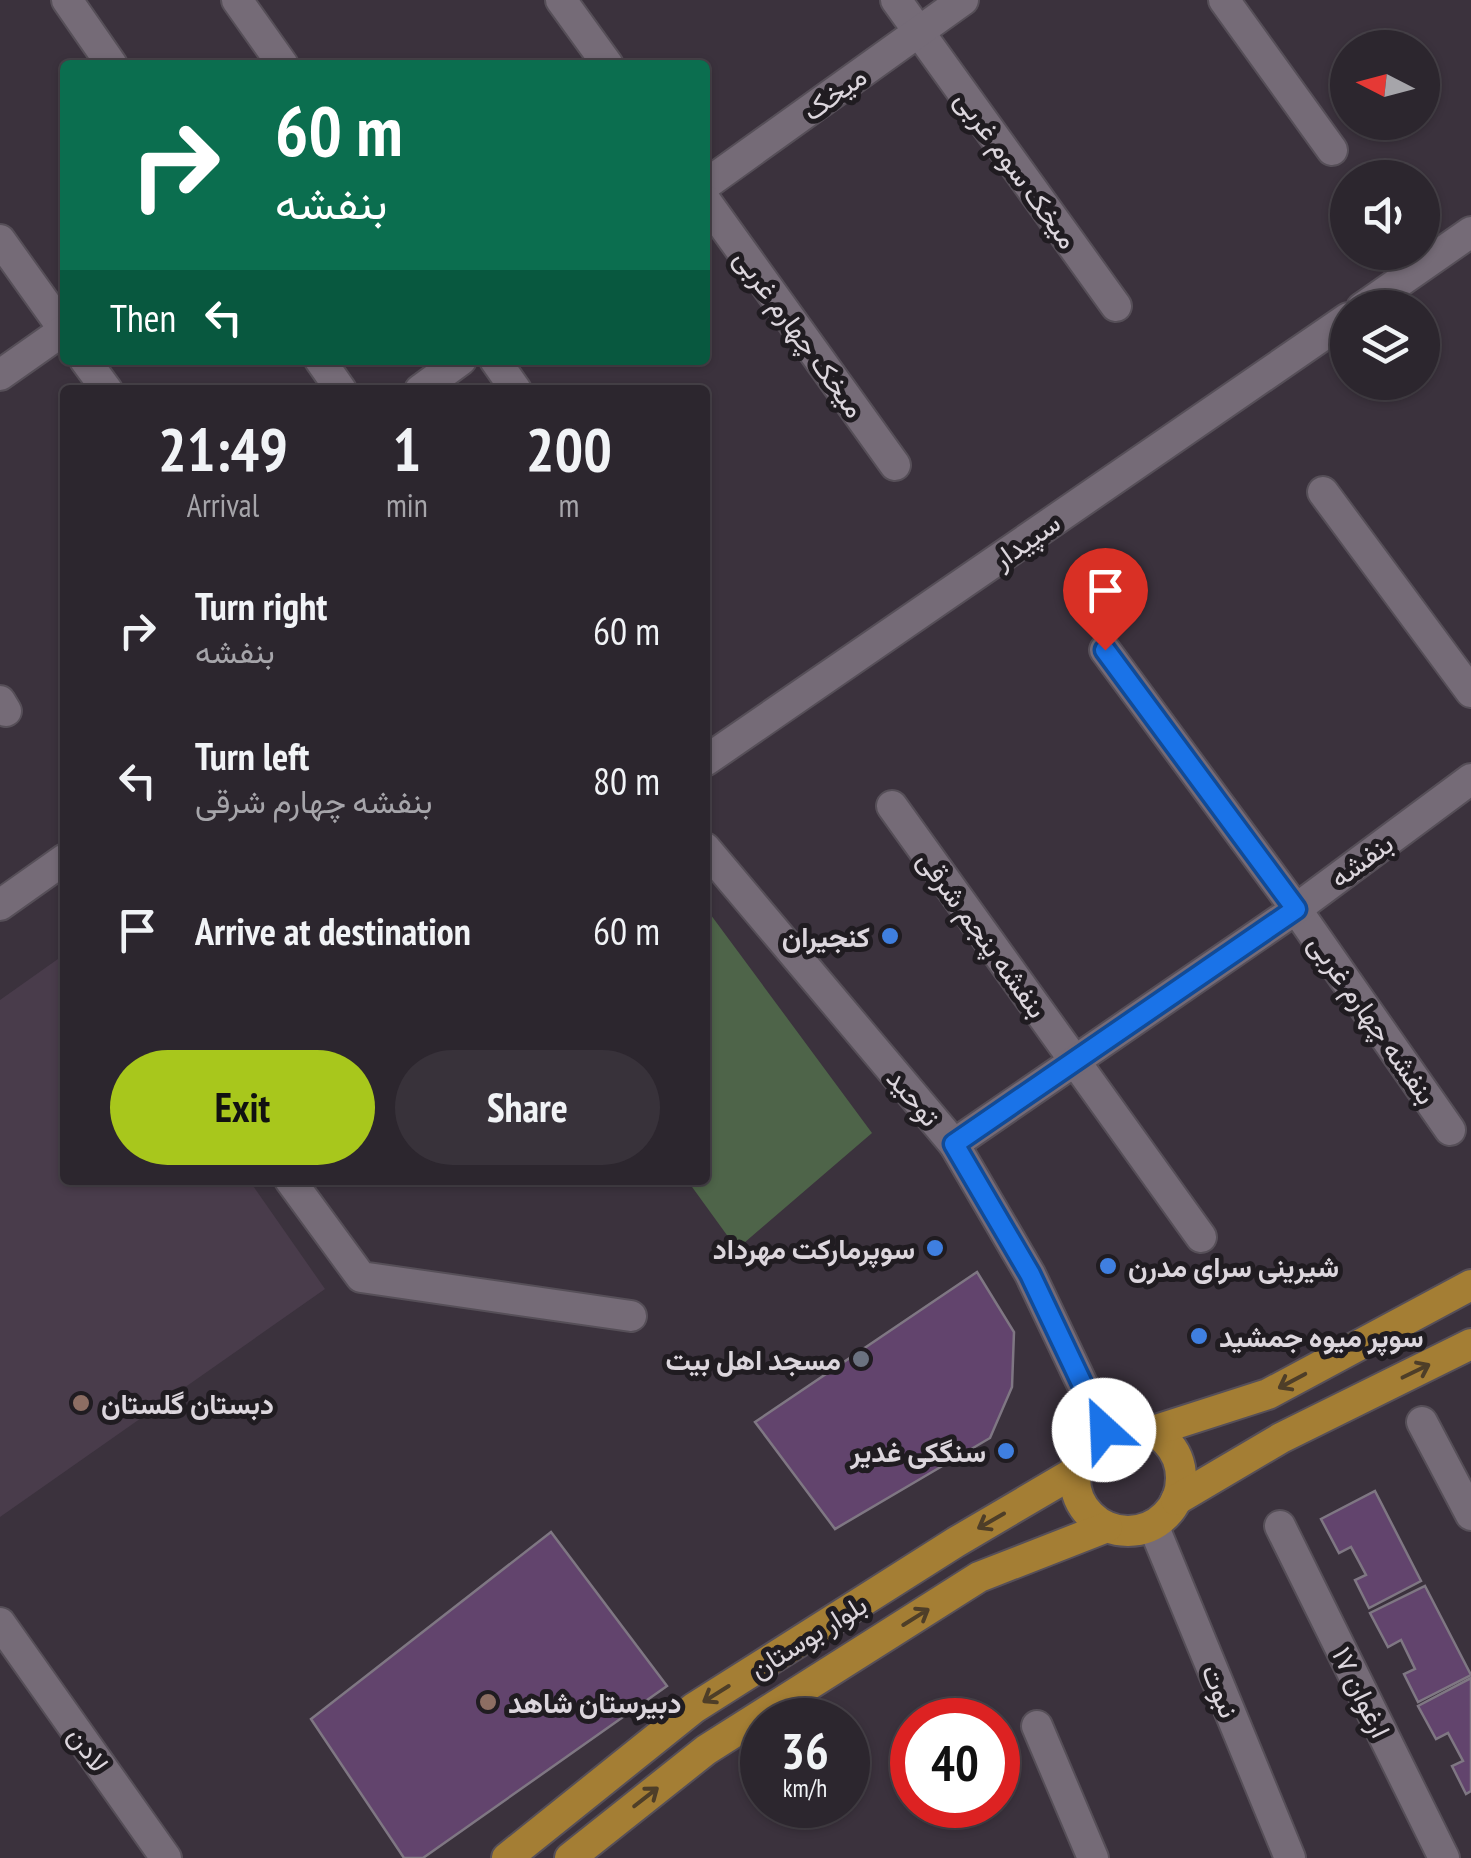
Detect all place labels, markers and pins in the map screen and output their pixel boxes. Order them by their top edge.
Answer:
pin [1063,548,1148,651]
place label: کنجیران [782,918,870,955]
marker: کنجیران [879,925,901,947]
place label: سوپرمارکت مهرداد [713,1230,915,1269]
marker: سوپرمارکت مهرداد [924,1237,946,1259]
place label: شیرینی سرای مدرن [1128,1248,1339,1285]
marker: شیرینی سرای مدرن [1097,1255,1119,1277]
place label: سوپر میوه جمشید [1219,1318,1424,1357]
marker: سوپر میوه جمشید [1188,1325,1210,1347]
place label: مسجد اهل بیت [665,1341,841,1378]
marker: مسجد اهل بیت [850,1348,872,1370]
place label: دبستان گلستان [101,1385,274,1422]
marker: دبستان گلستان [70,1392,92,1414]
place label: سنگکی غدیر [849,1433,986,1470]
marker: سنگکی غدیر [995,1440,1017,1462]
place label: دبیرستان شاهد [508,1684,681,1721]
marker: دبیرستان شاهد [477,1691,499,1713]

